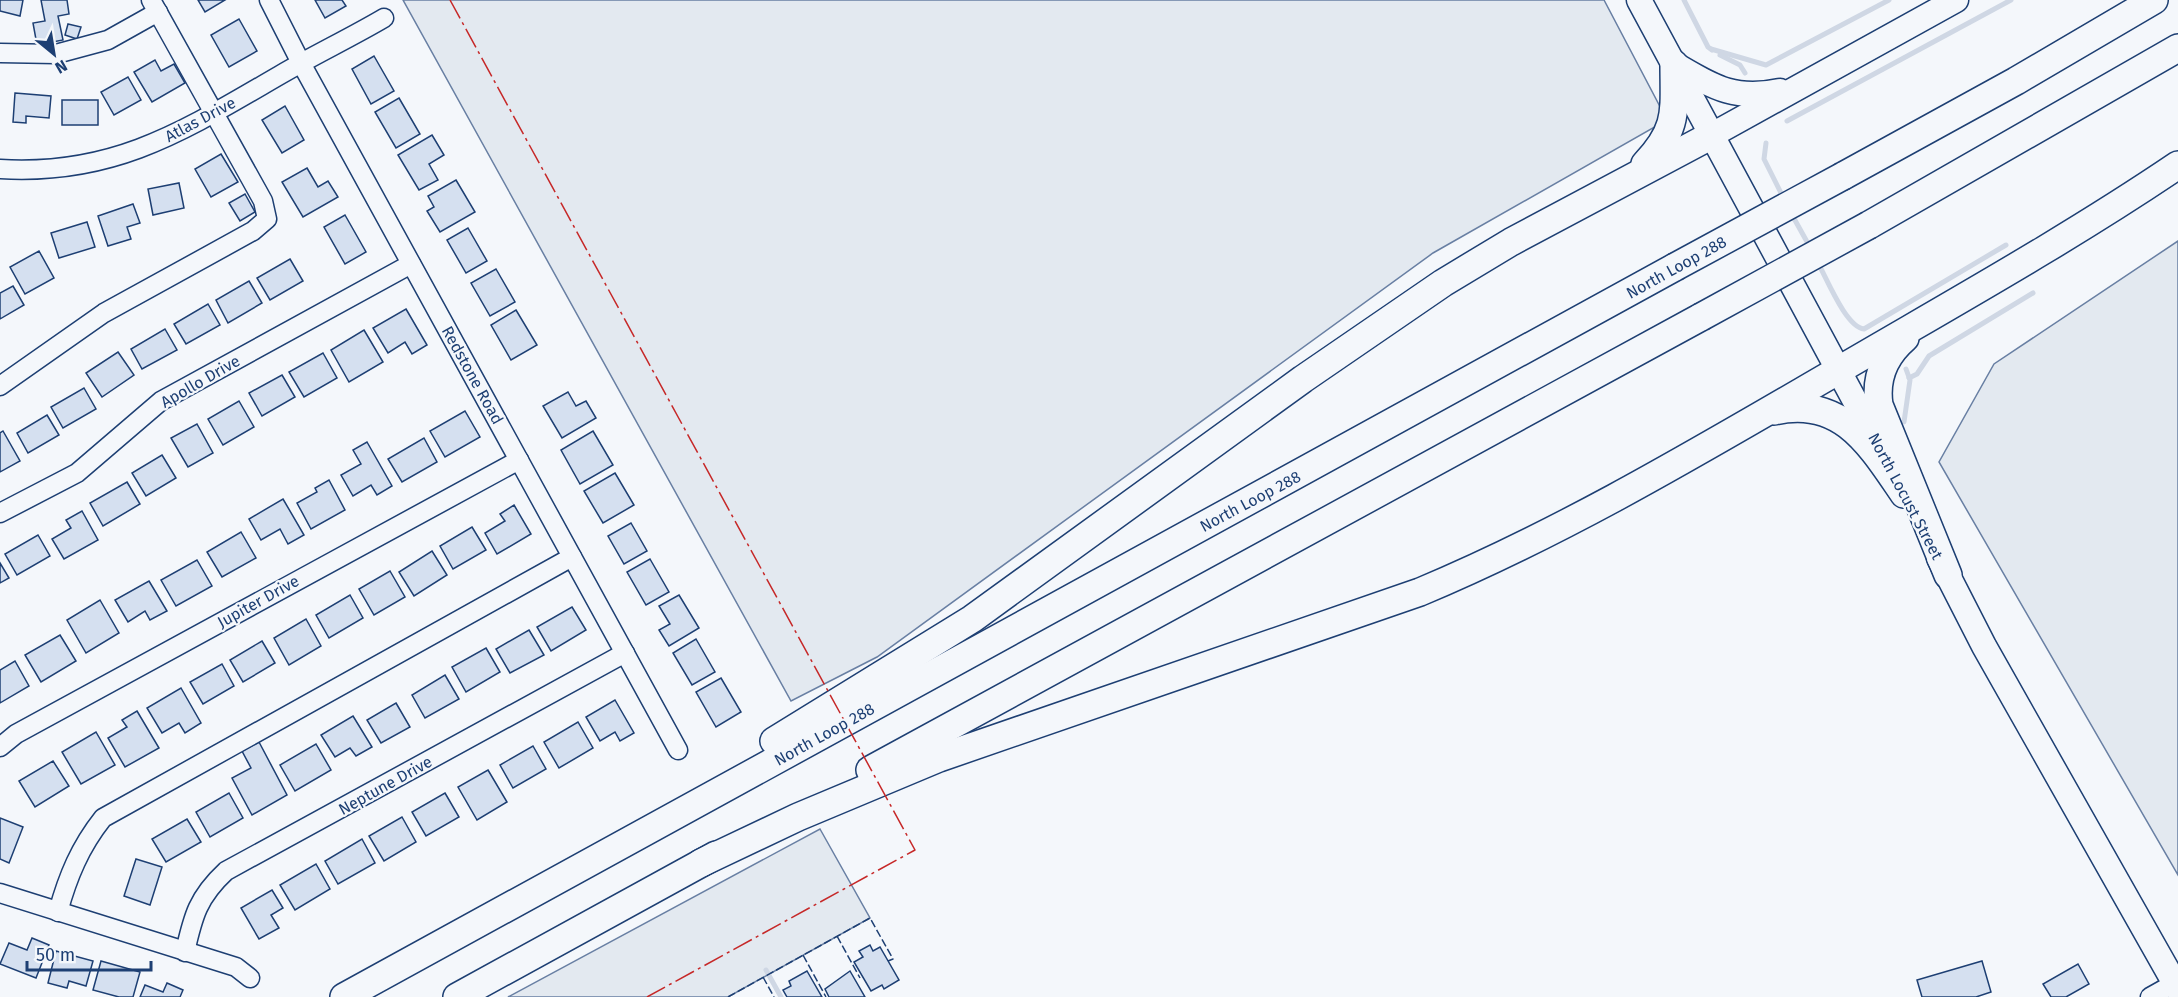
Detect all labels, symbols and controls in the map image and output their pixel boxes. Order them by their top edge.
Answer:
north arrow [24,24,84,84]
text: N [52,56,71,77]
street label: Atlas Drive [162,93,239,146]
street label: North Loop 288 [1623,232,1730,303]
street label: Redstone Road [438,323,507,428]
street label: Apollo Drive [157,351,243,412]
street label: North Locust Street [1864,430,1947,563]
street label: North Loop 288 [1197,467,1304,536]
street label: Jupiter Drive [214,571,302,632]
street label: North Loop 288 [771,699,878,770]
street label: Neptune Drive [335,752,435,819]
scale bar [27,934,152,972]
text: 50 m [36,944,75,966]

